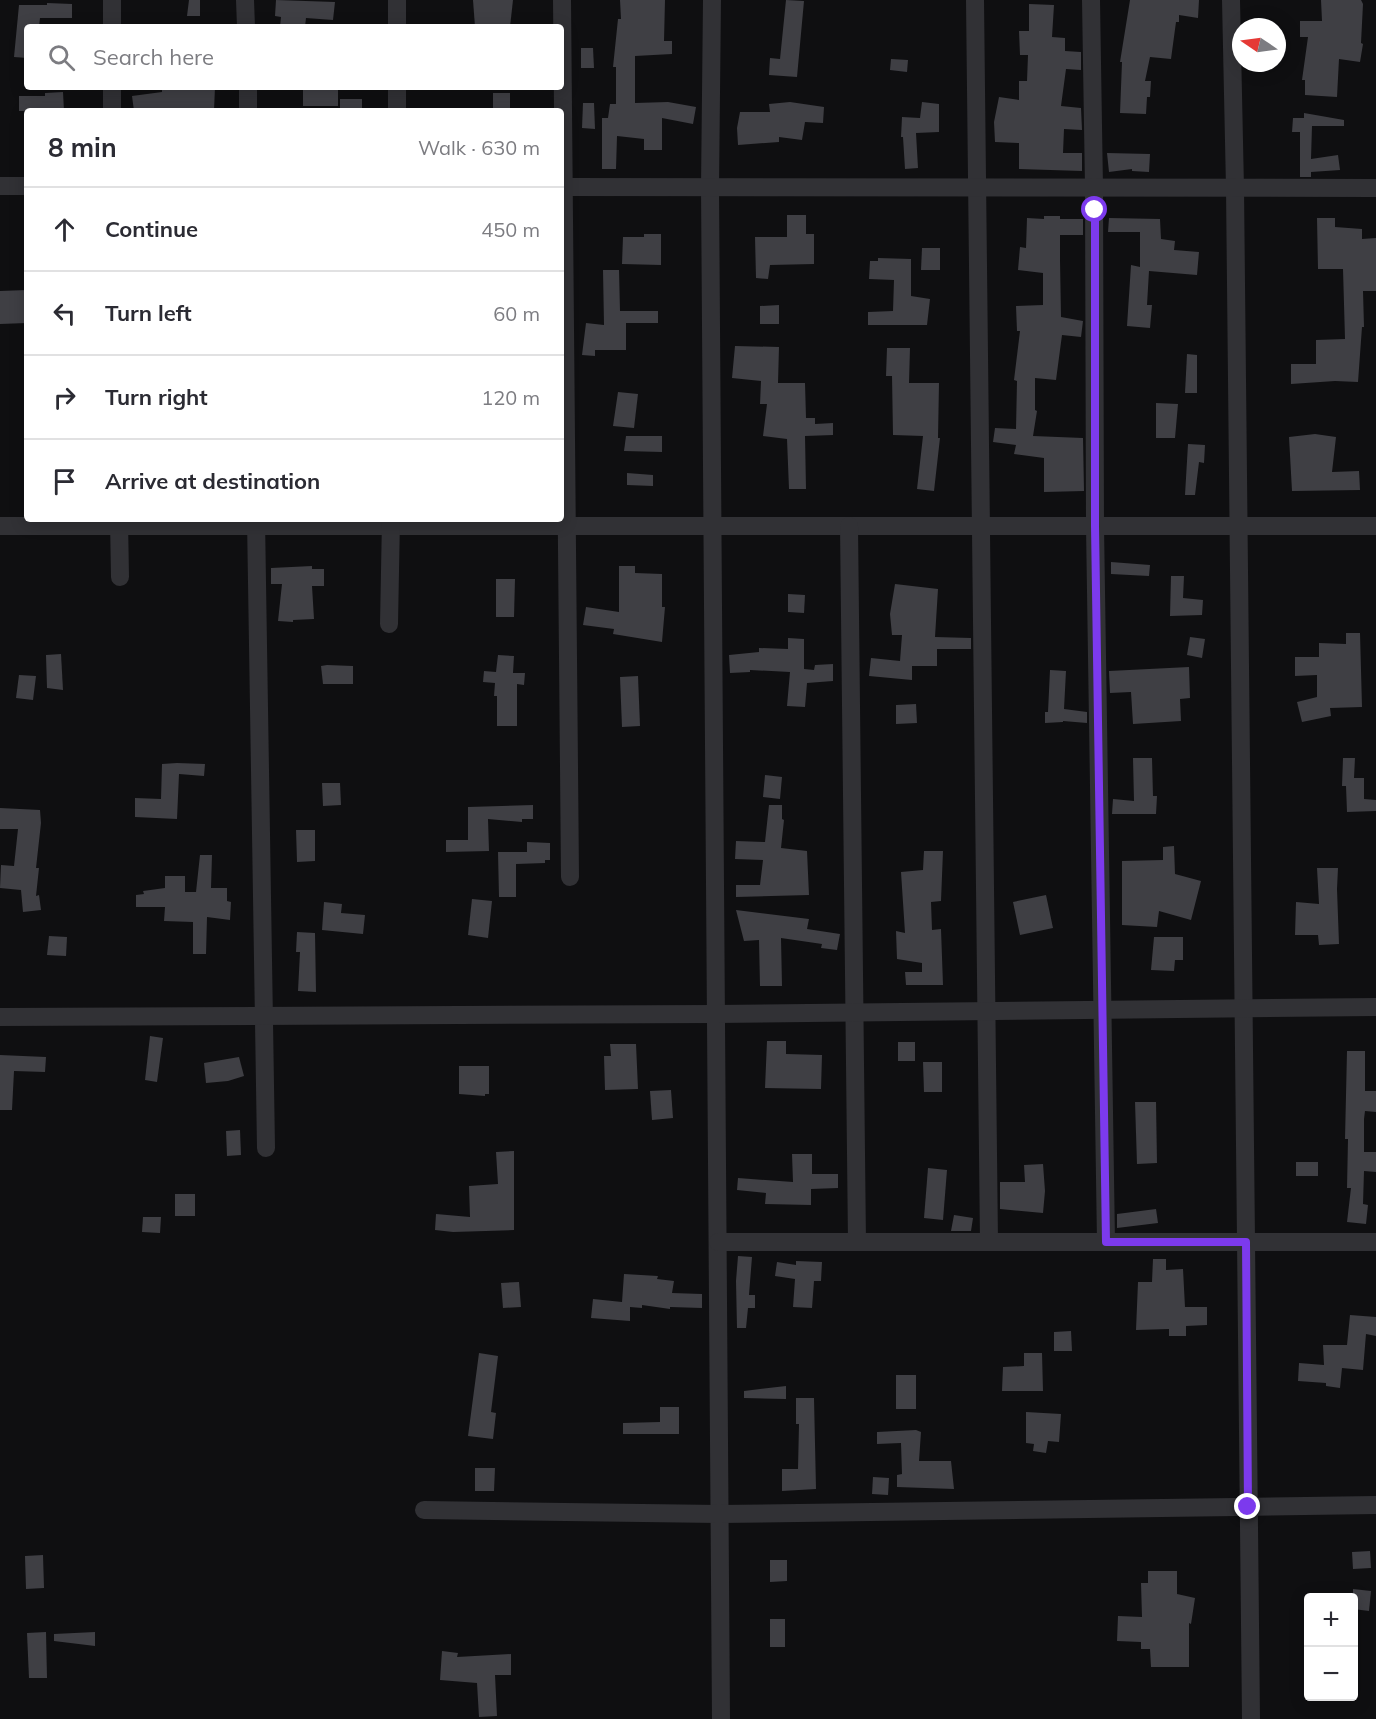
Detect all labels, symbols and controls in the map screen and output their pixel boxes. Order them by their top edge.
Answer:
north arrow [1232,18,1286,72]
search box [24,24,564,90]
icon: search [45,41,78,74]
text: Search here [93,43,214,71]
text: 8 min [48,131,117,164]
text: Walk · 630 m [418,135,540,160]
route start [1081,196,1107,222]
icon: ahead [48,213,81,246]
text: Continue [105,215,198,243]
text: 450 m [481,217,540,242]
icon: left [48,297,81,330]
text: Turn left [105,299,192,327]
text: 60 m [493,301,540,326]
icon: right [48,381,81,414]
text: Turn right [105,383,208,411]
text: 120 m [481,385,540,410]
icon: arrive [48,465,81,498]
text: Arrive at destination [105,467,320,495]
route end [1234,1493,1260,1519]
map controls [1304,1593,1358,1701]
button: + [1304,1593,1358,1647]
button: − [1304,1647,1358,1701]

